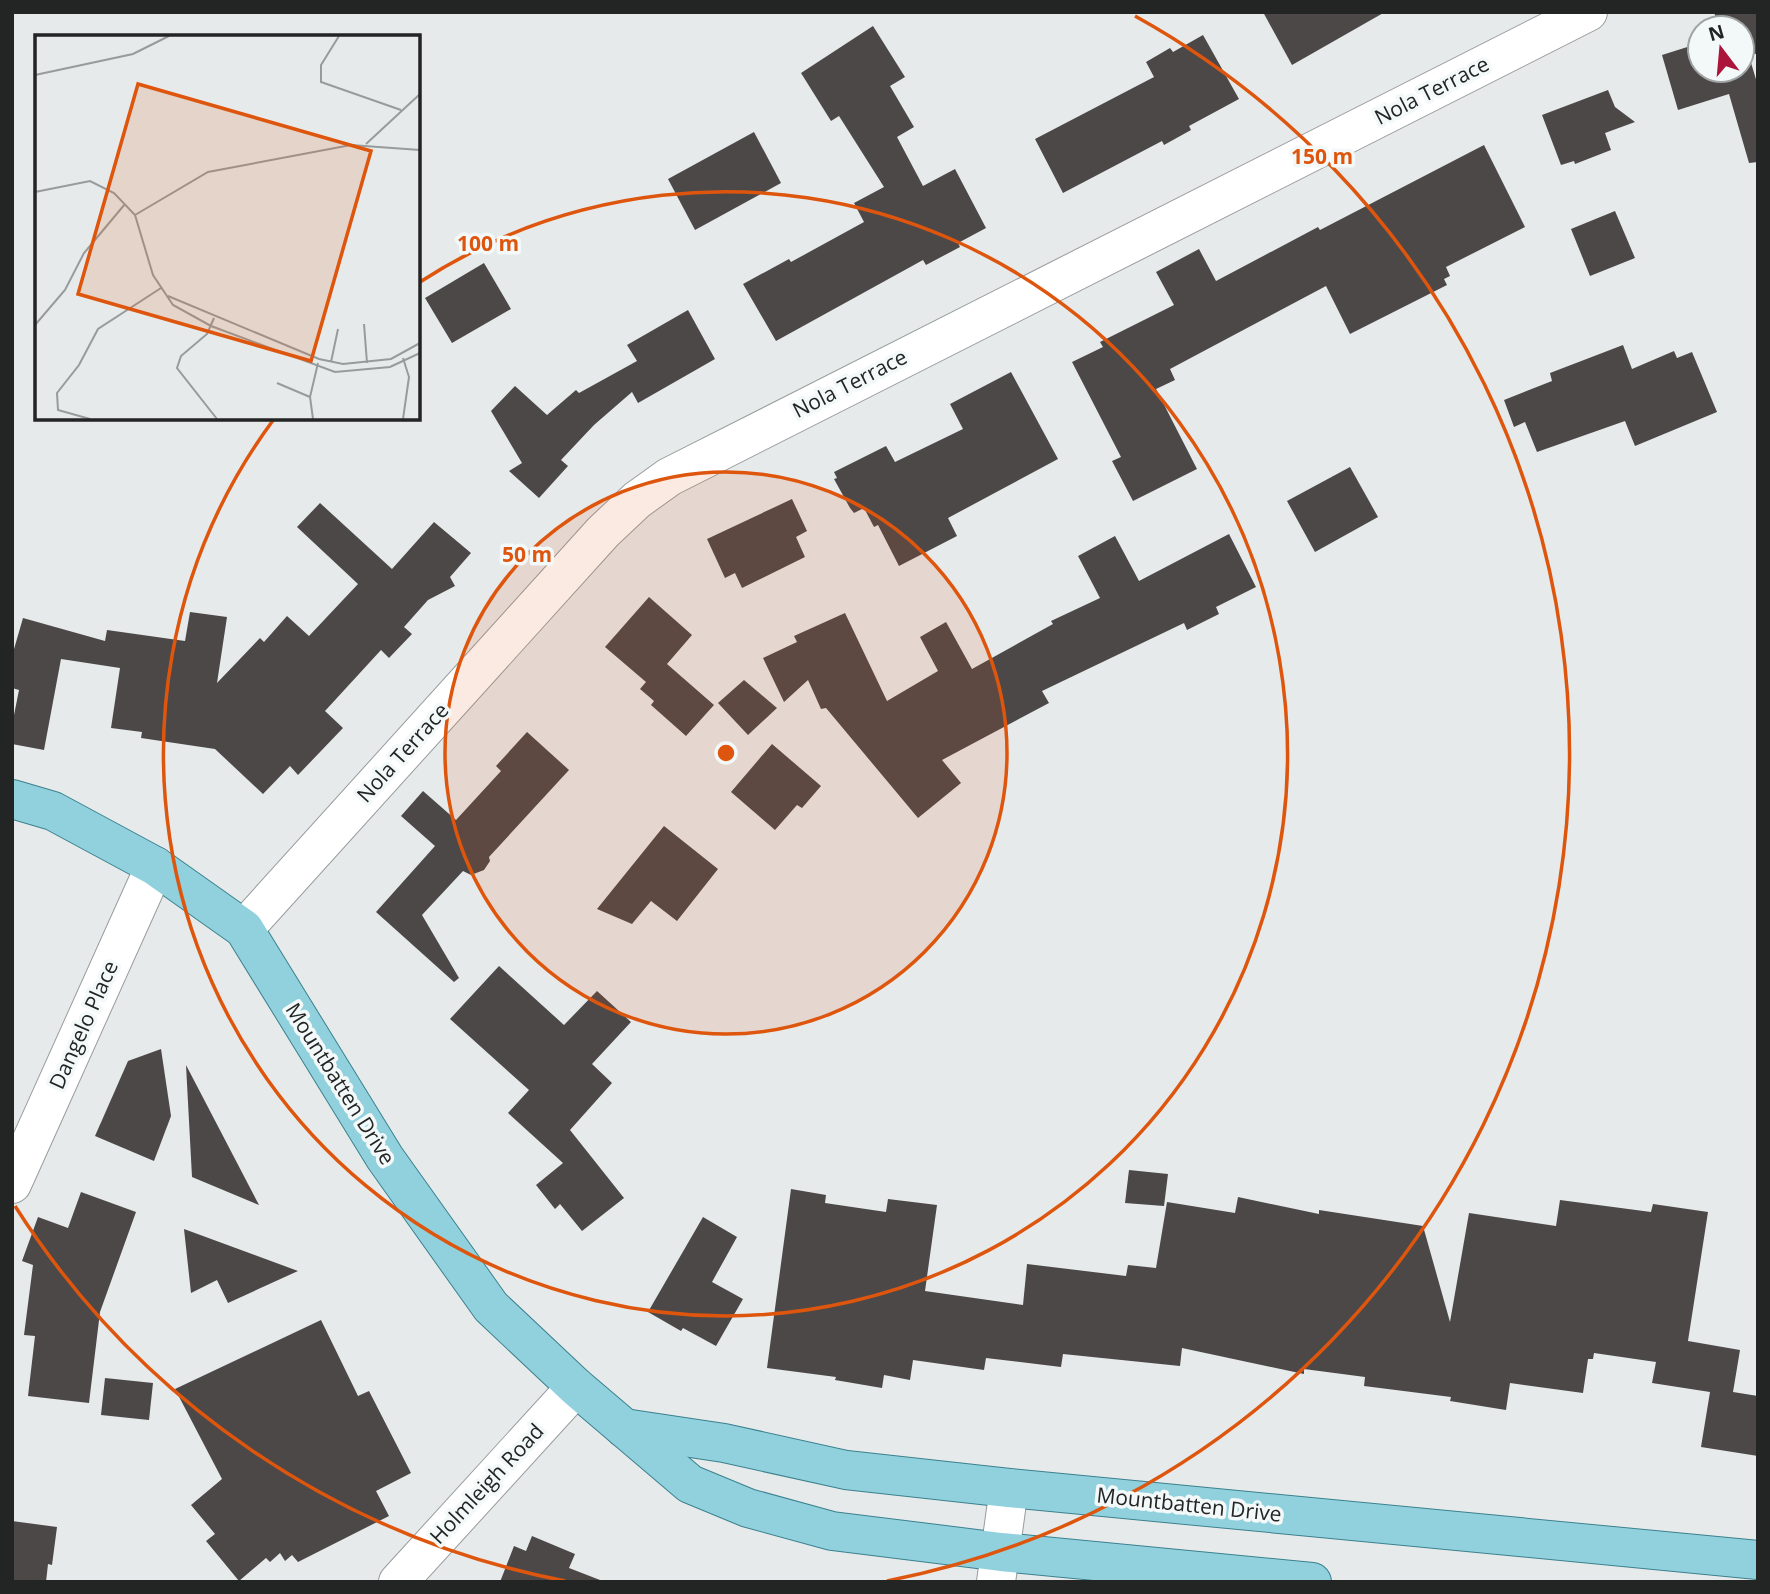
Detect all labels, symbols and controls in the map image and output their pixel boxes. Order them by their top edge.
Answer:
north arrow [1686,14,1756,84]
text: N [1705,18,1727,47]
inset map [35,35,420,420]
street label: Nola Terrace [1370,49,1494,131]
text: 150 m [1291,142,1353,170]
text: 100 m [457,229,519,257]
street label: Nola Terrace [788,342,912,424]
text: 50 m [502,540,552,568]
street label: Nola Terrace [350,697,454,808]
centre of rings [714,741,738,765]
street label: Dangelo Place [42,956,124,1093]
street label: Mountbatten Drive [280,997,402,1170]
street label: Holmleigh Road [423,1417,549,1550]
street label: Mountbatten Drive [1095,1480,1283,1528]

